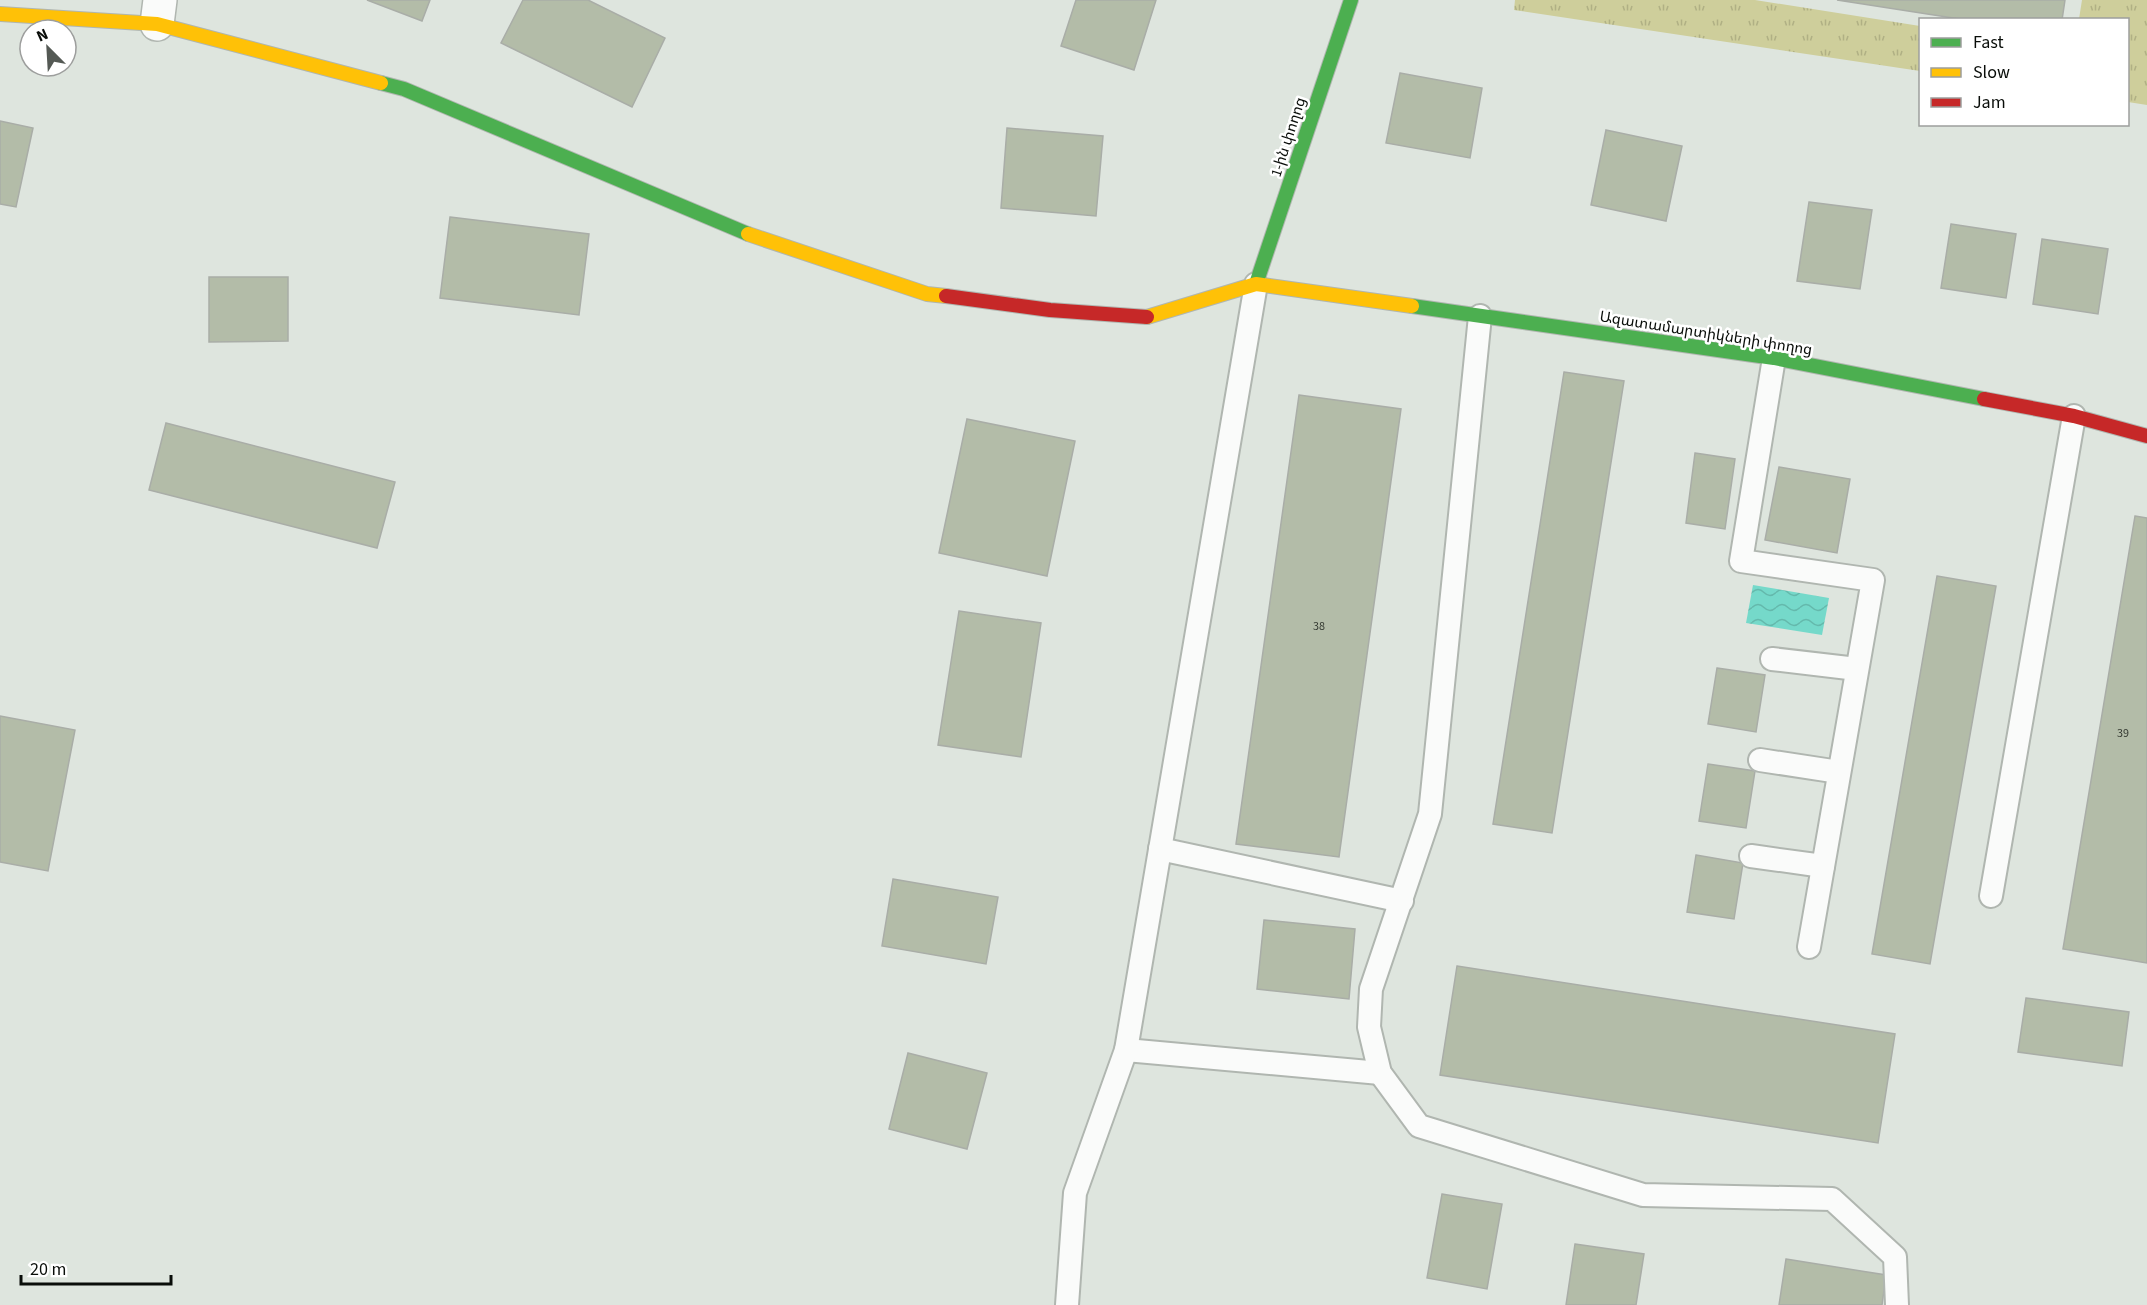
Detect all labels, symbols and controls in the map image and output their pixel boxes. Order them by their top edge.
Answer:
north arrow [18,18,78,78]
legend [1919,18,2129,126]
text: N [33,23,52,47]
text: Fast [1973,30,2004,55]
text: Slow [1973,60,2010,85]
text: Jam [1973,90,2006,115]
street label: 1-ին փողոց [1266,95,1311,180]
street label: Ազատամարտիկների փողոց [1598,306,1814,361]
house number: 38 [1313,618,1325,635]
house number: 39 [2117,725,2129,742]
scale bar [21,1248,171,1286]
text: 20 m [30,1257,66,1282]

